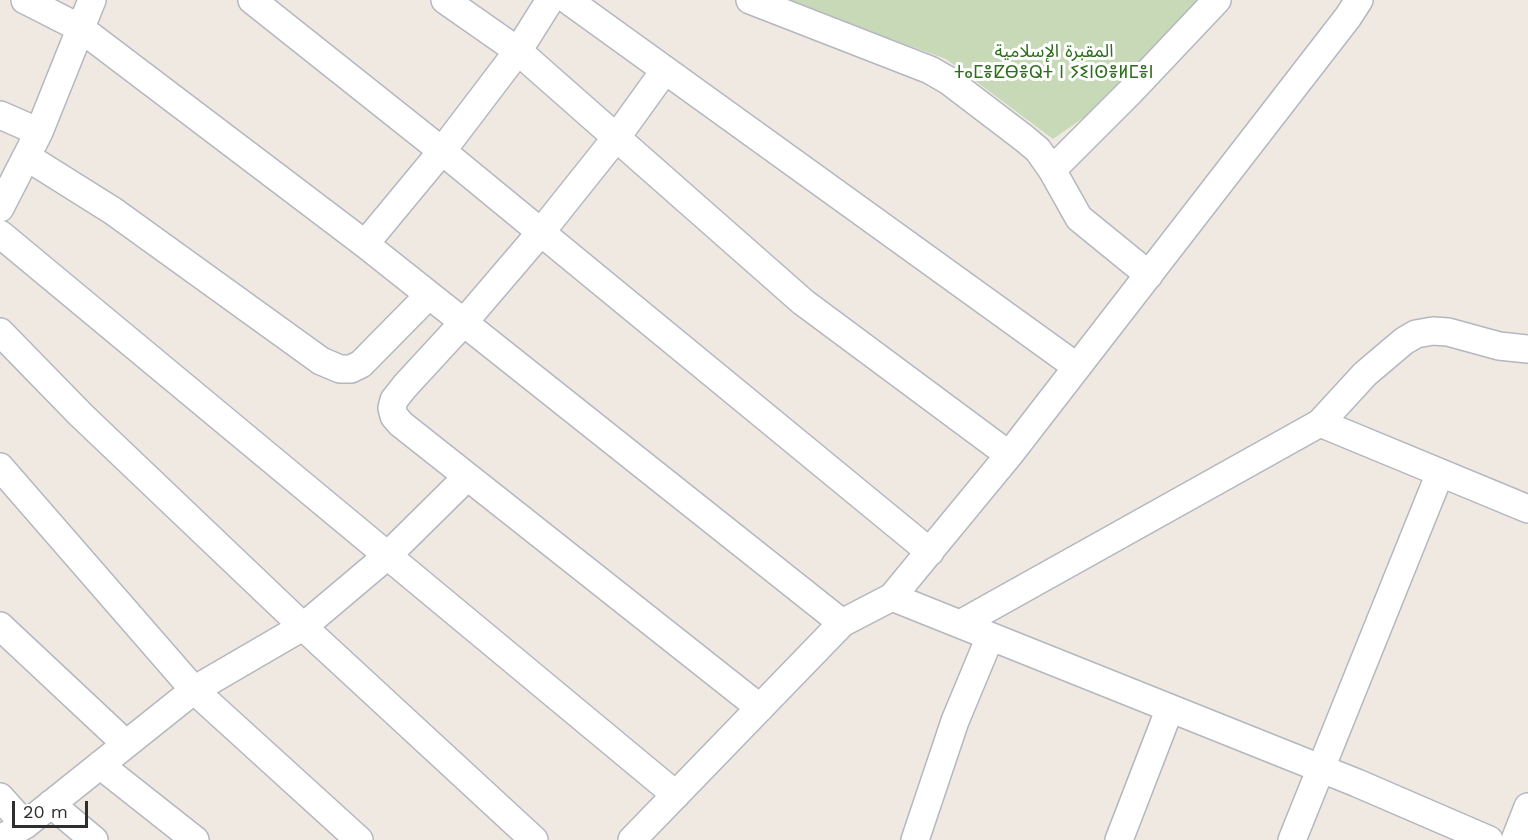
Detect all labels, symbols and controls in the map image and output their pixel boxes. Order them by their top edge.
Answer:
park label: المقبرة الإسلامية ⵜⴰⵎⴻⵇⴱⴻⵕⵜ ⵏ ⵢⵉⵏⵙⴻⵍⵎⴻⵏ [954,41,1154,84]
scale bar [15,789,92,827]
text: 20 m [23,801,68,822]

